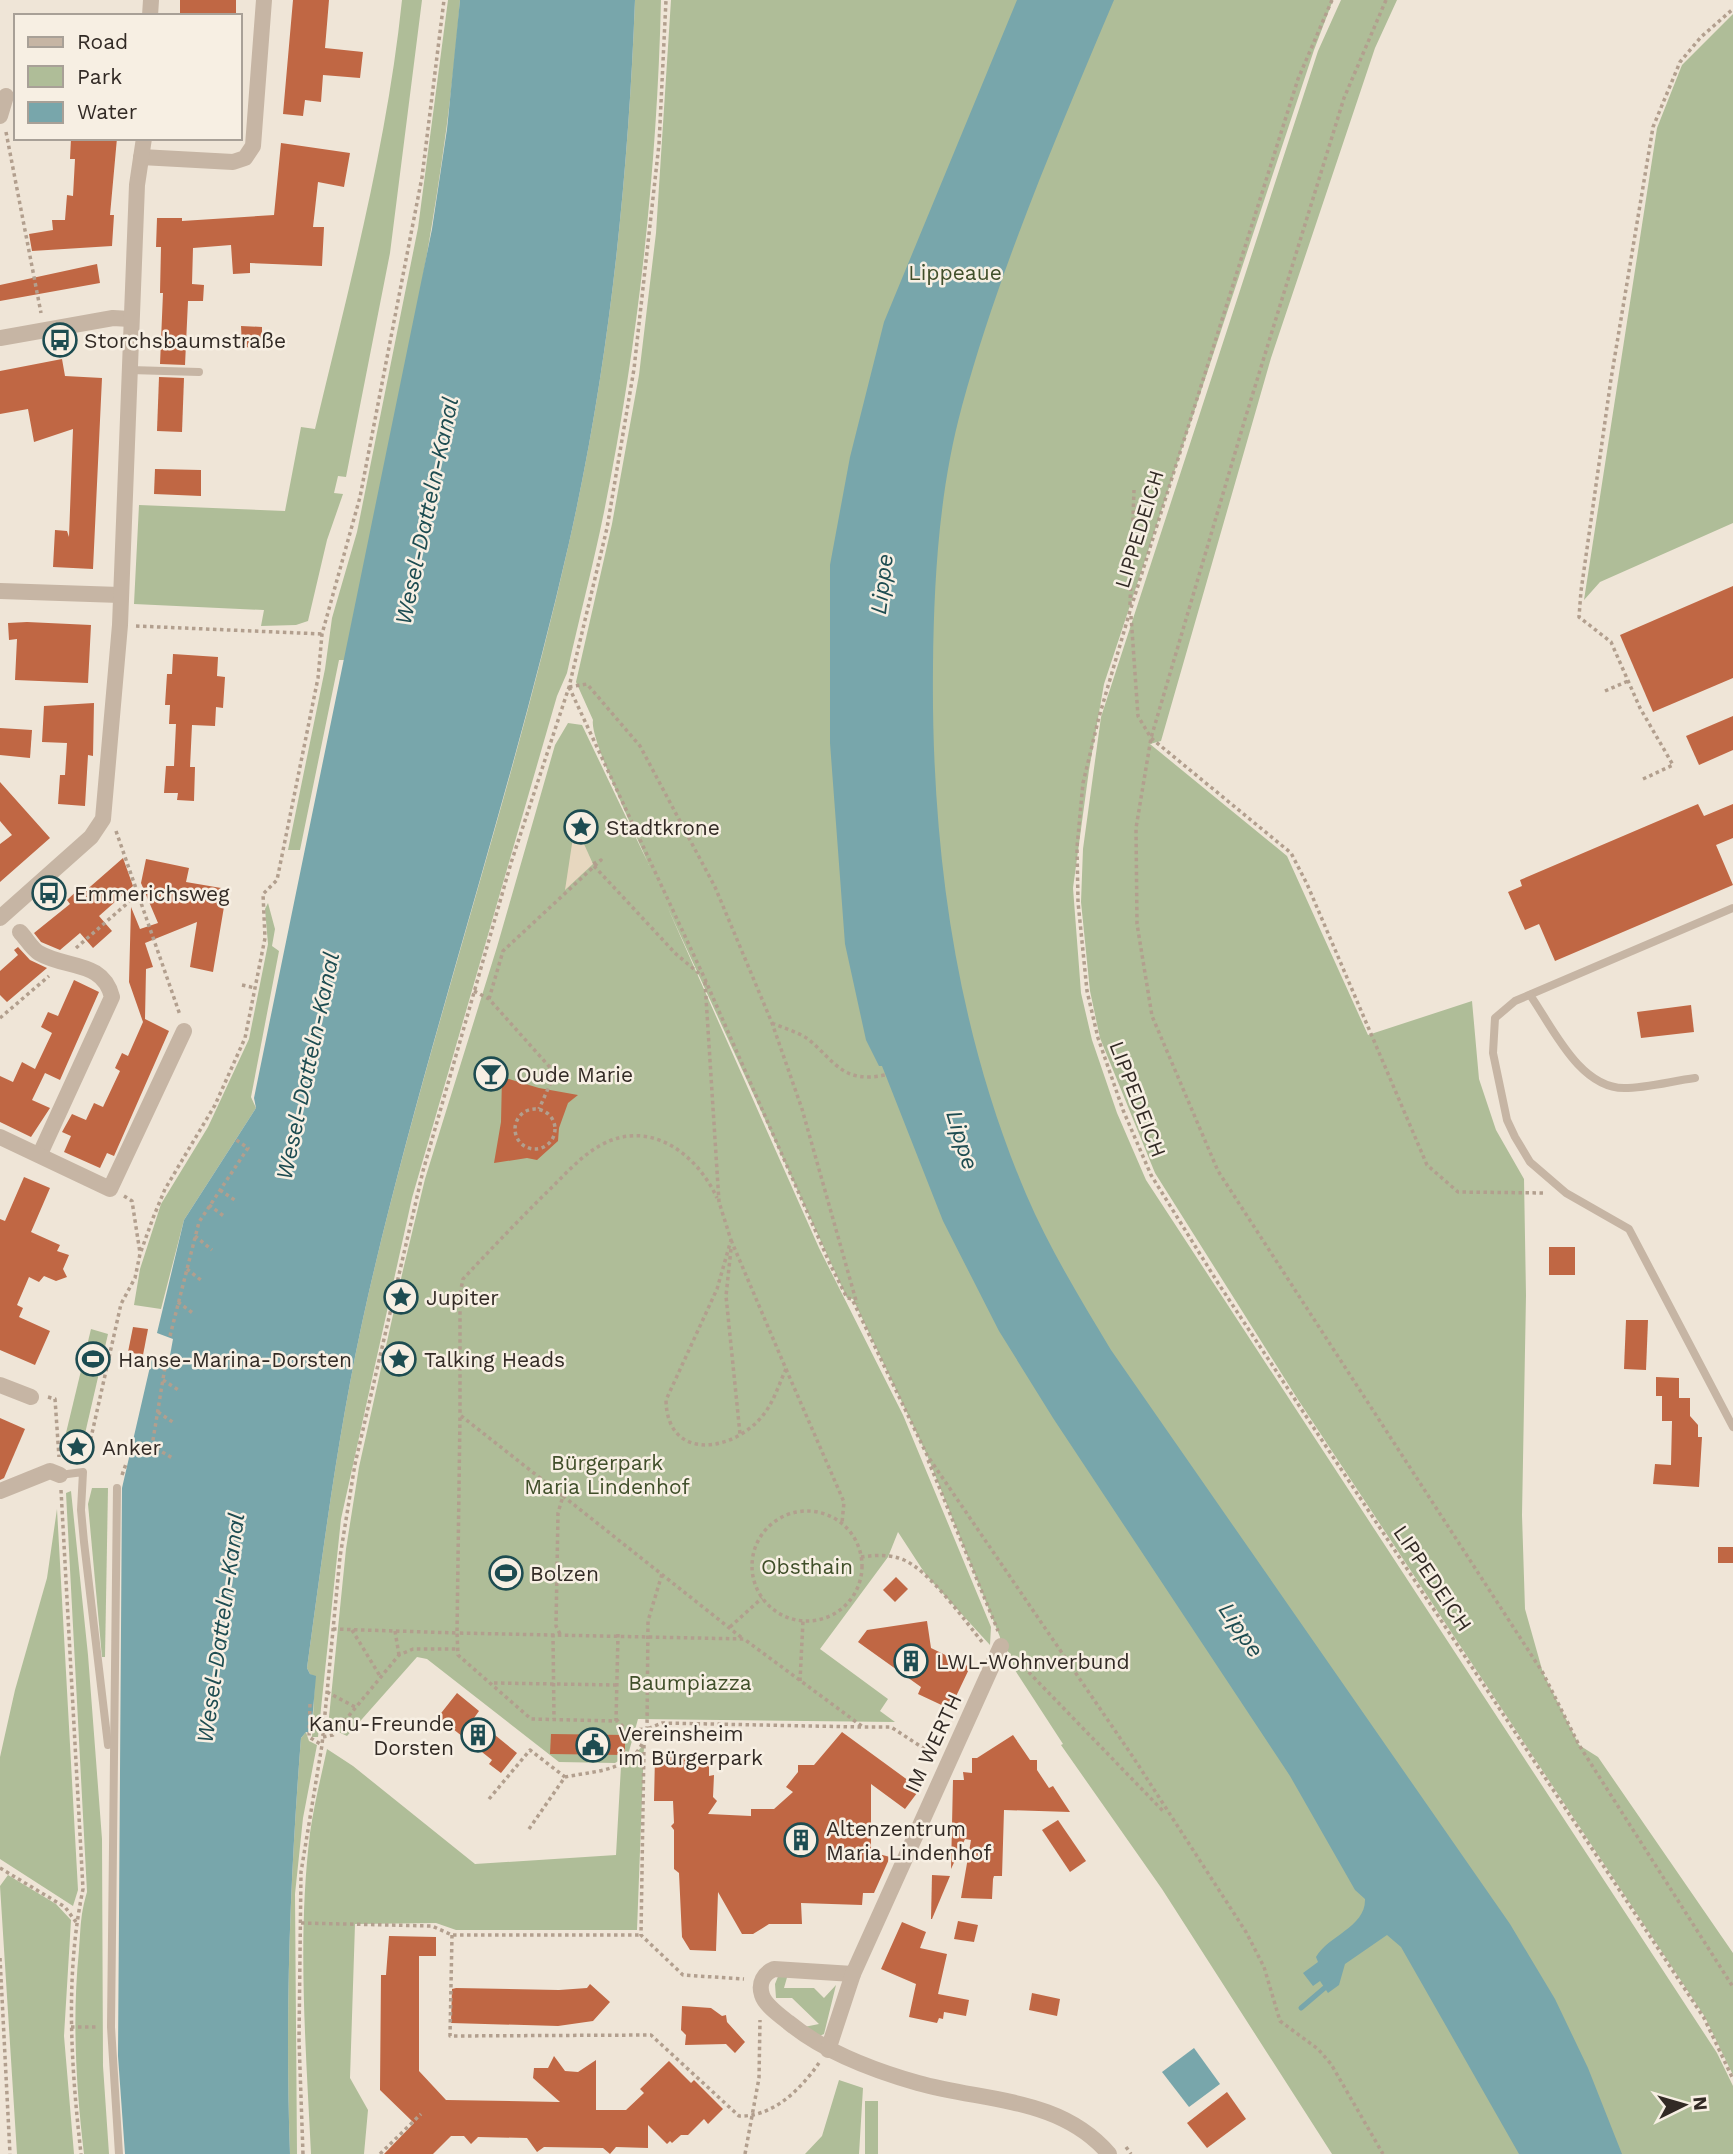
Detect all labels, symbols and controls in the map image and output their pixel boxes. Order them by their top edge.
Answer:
legend [14,14,242,140]
text: Road [77,29,128,54]
text: Park [77,64,122,89]
text: Water [77,99,138,124]
park label: Lippeaue [908,260,1002,285]
bus stop icon: Storchsbaumstraße [41,321,79,359]
place label: Storchsbaumstraße [84,328,286,353]
water label: Wesel-Datteln-Kanal [390,395,464,627]
street label: LIPPEDEICH [1109,467,1169,591]
water label: Lippe [865,552,899,616]
place icon: Stadtkrone [562,808,600,846]
place label: Stadtkrone [606,815,720,840]
bus stop icon: Emmerichsweg [30,874,68,912]
place label: Emmerichsweg [74,881,230,906]
water label: Wesel-Datteln-Kanal [271,950,345,1182]
street label: LIPPEDEICH [1104,1037,1172,1161]
bar icon: Oude Marie [472,1055,510,1093]
place label: Oude Marie [516,1062,633,1087]
water label: Lippe [940,1107,984,1173]
place icon: Jupiter [382,1278,420,1316]
place label: Jupiter [426,1285,499,1310]
sports icon: Hanse-Marina-Dorsten [74,1340,112,1378]
place icon: Talking Heads [380,1340,418,1378]
place label: Hanse-Marina-Dorsten [118,1347,352,1372]
place label: Talking Heads [424,1347,565,1372]
place icon: Anker [58,1428,96,1466]
place label: Anker [102,1435,162,1460]
park label: Bürgerpark Maria Lindenhof [524,1450,690,1499]
water label: Wesel-Datteln-Kanal [191,1511,251,1745]
street label: LIPPEDEICH [1388,1520,1478,1636]
sports icon: Bolzen [487,1554,525,1592]
park label: Obsthain [761,1554,853,1579]
place label: Bolzen [530,1561,599,1586]
water label: Lippe [1213,1597,1269,1663]
building icon: LWL-Wohnverbund [892,1642,930,1680]
place label: LWL-Wohnverbund [936,1649,1130,1674]
park label: Baumpiazza [628,1670,752,1695]
street label: IM WERTH [899,1690,967,1796]
place label: Kanu-Freunde Dorsten [308,1711,454,1760]
building icon: Kanu-Freunde Dorsten [459,1716,497,1754]
place label: Vereinsheim im Bürgerpark [618,1721,763,1770]
public building icon: Vereinsheim im Bürgerpark [574,1726,612,1764]
place label: Altenzentrum Maria Lindenhof [826,1816,992,1865]
building icon: Altenzentrum Maria Lindenhof [782,1821,820,1859]
north arrow [1649,2070,1719,2140]
text: N [1688,2096,1713,2112]

